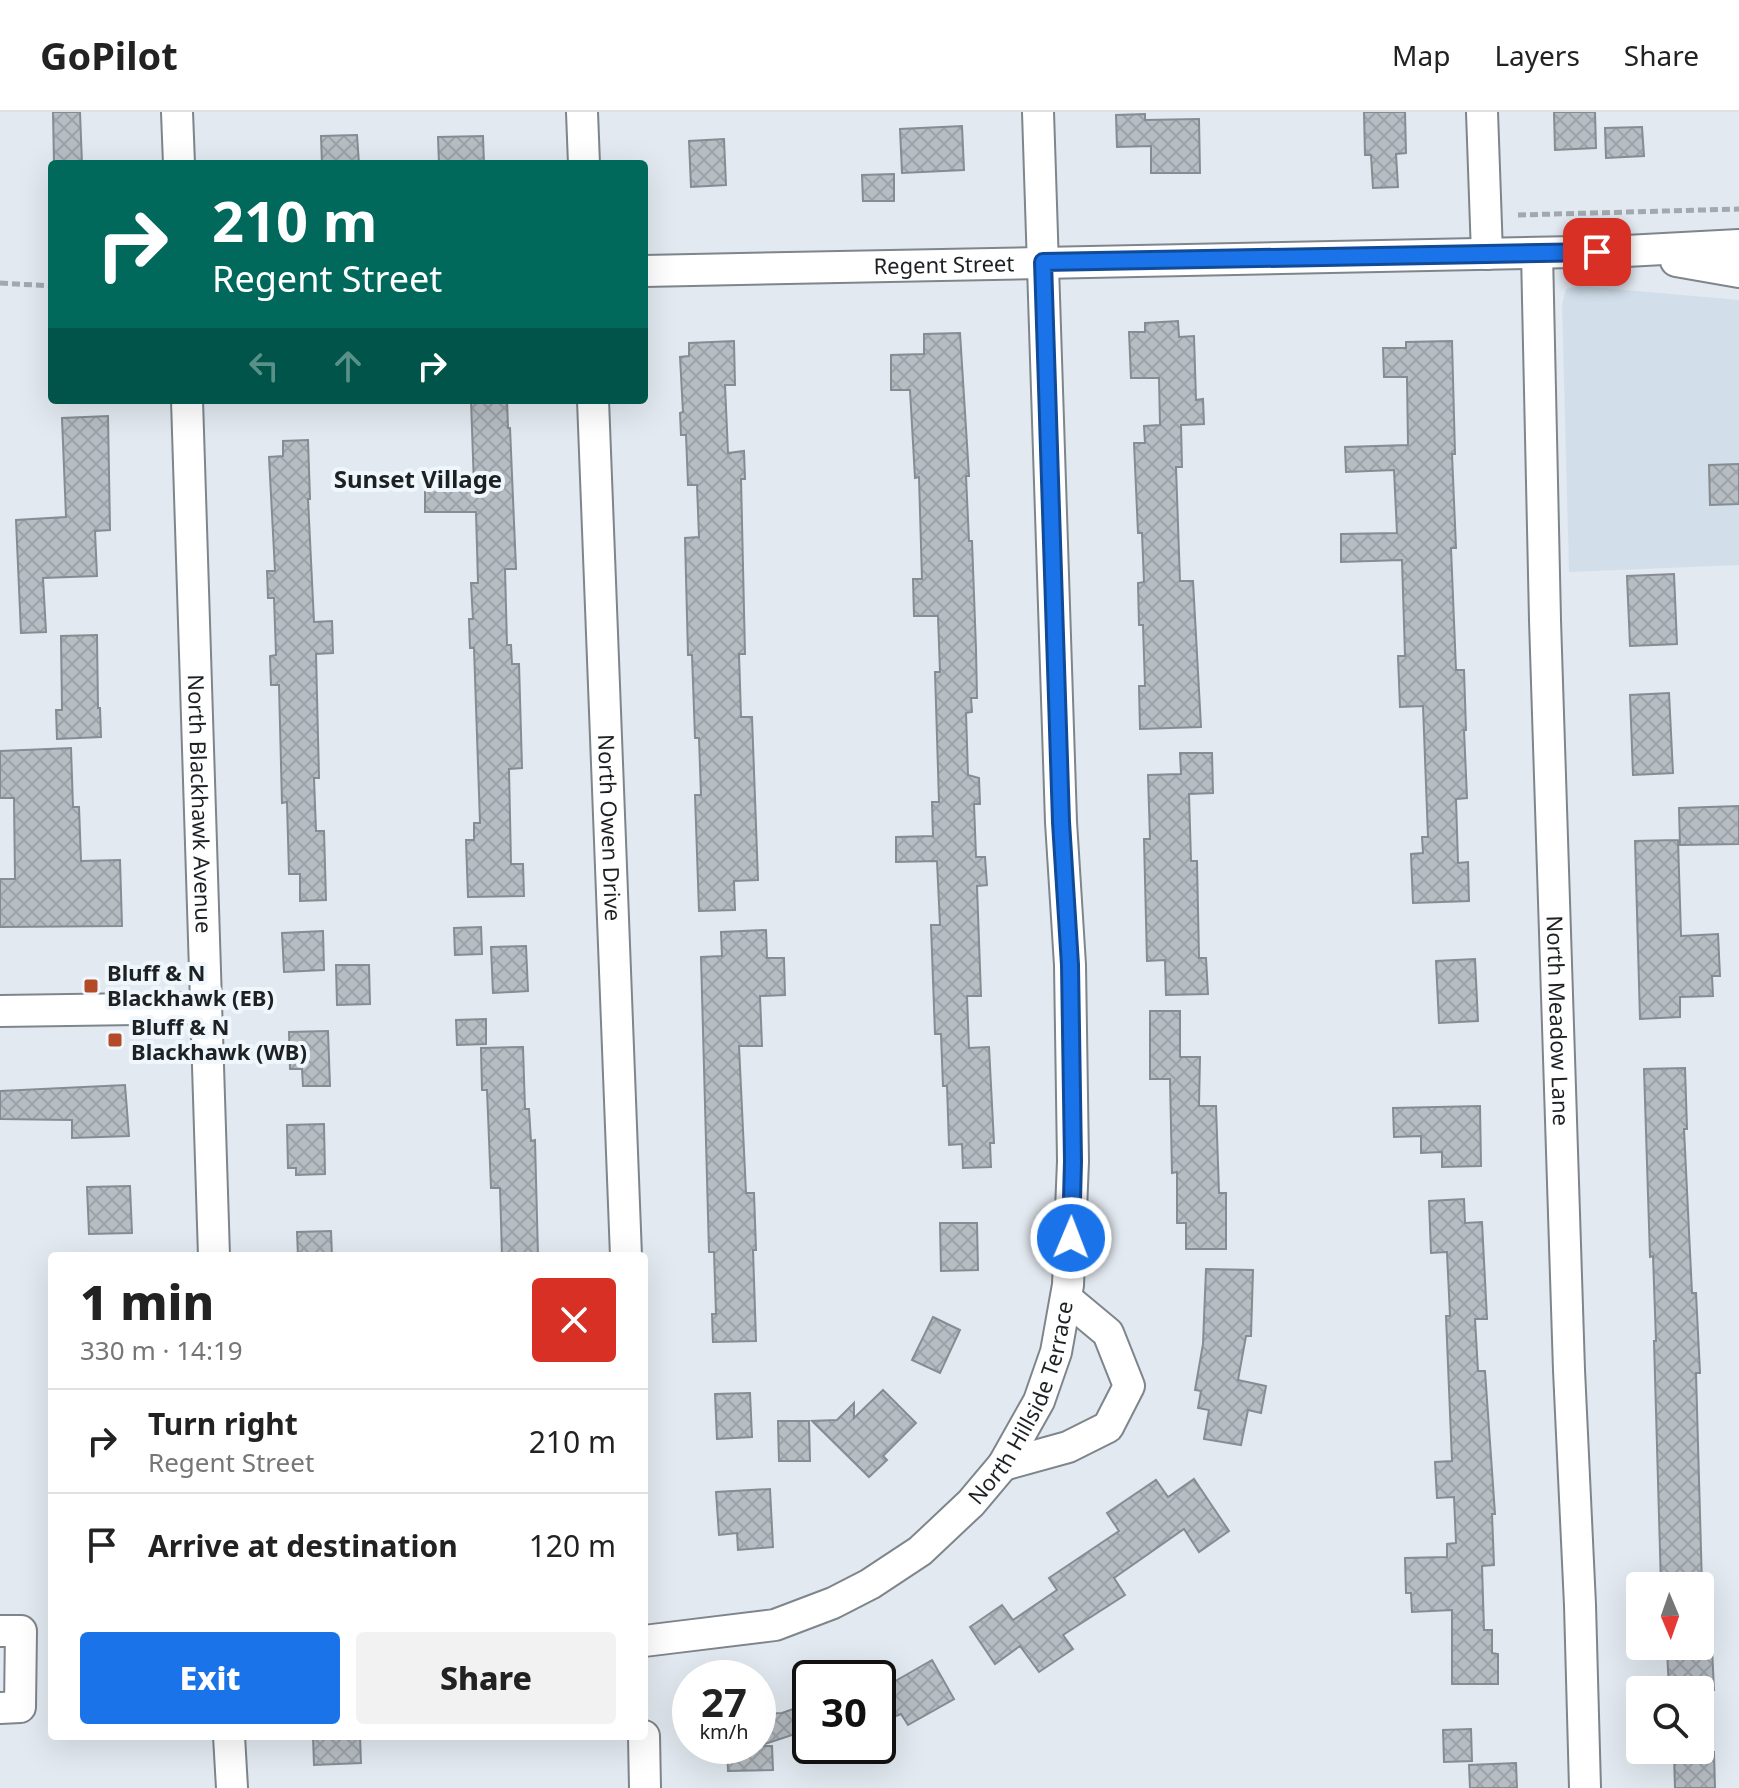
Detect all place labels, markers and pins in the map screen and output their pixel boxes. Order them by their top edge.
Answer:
pin [1563,218,1631,286]
place label: Bluff & N Blackhawk (EB) [107,957,274,1012]
marker: Bluff & N Blackhawk (EB) [82,977,100,995]
place label: Bluff & N Blackhawk (WB) [131,1011,307,1066]
marker: Bluff & N Blackhawk (WB) [106,1031,124,1049]

